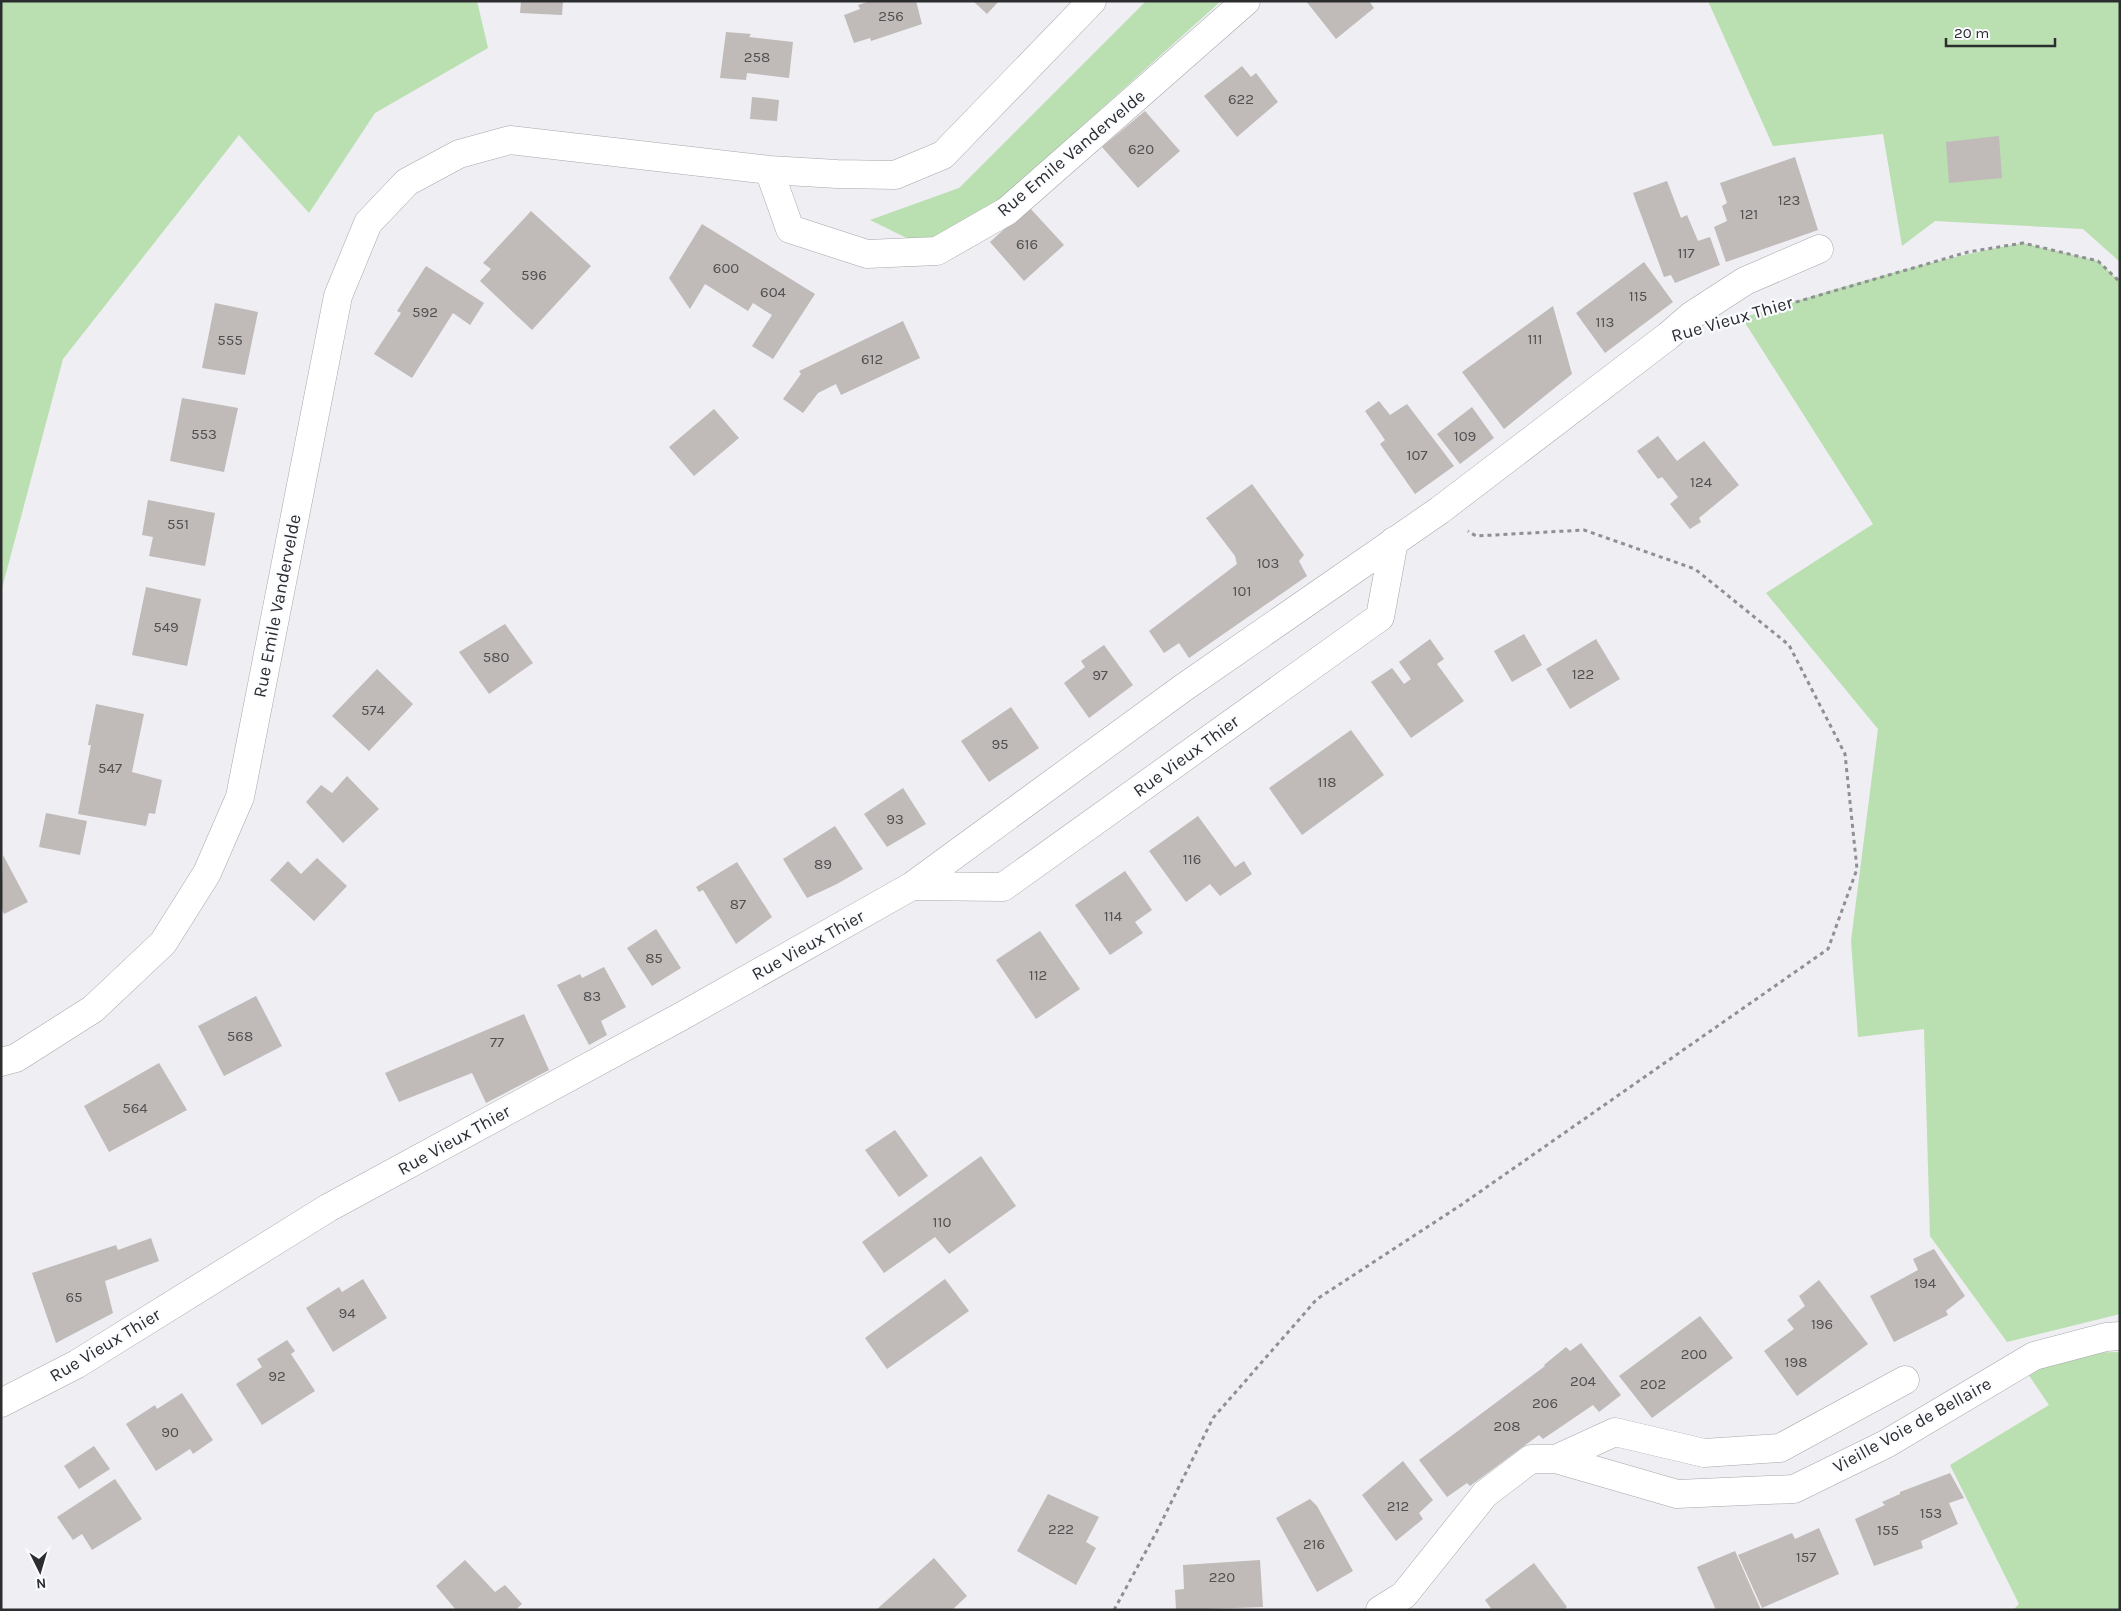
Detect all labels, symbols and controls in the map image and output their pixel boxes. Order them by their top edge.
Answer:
house number: 256 [878,7,904,25]
scale bar [1946,15,2055,47]
text: 20 m [1954,24,1989,42]
house number: 258 [744,48,770,66]
street label: Rue Emile Vandervelde [993,85,1149,221]
house number: 622 [1228,90,1254,108]
house number: 620 [1128,140,1154,158]
house number: 123 [1778,191,1800,209]
house number: 121 [1740,205,1758,223]
house number: 616 [1016,235,1038,253]
house number: 117 [1678,244,1694,262]
house number: 600 [713,259,739,277]
house number: 596 [521,266,547,284]
house number: 604 [760,283,787,301]
house number: 115 [1629,287,1647,305]
street label: Rue Vieux Thier [1669,291,1796,347]
house number: 592 [412,303,438,321]
house number: 113 [1596,313,1614,331]
house number: 111 [1528,330,1542,348]
house number: 555 [217,331,243,349]
house number: 612 [861,350,883,368]
house number: 553 [191,425,217,443]
house number: 109 [1454,427,1476,445]
house number: 107 [1407,446,1427,464]
house number: 124 [1690,473,1713,491]
street label: Rue Emile Vandervelde [248,512,306,700]
house number: 551 [167,515,189,533]
house number: 103 [1257,554,1279,572]
house number: 101 [1233,582,1251,600]
house number: 549 [153,618,179,636]
house number: 580 [483,648,509,666]
house number: 122 [1572,665,1594,683]
house number: 97 [1092,666,1108,684]
house number: 574 [361,701,386,719]
street label: Rue Vieux Thier [1129,710,1244,802]
house number: 95 [991,735,1009,753]
house number: 547 [98,759,122,777]
house number: 118 [1317,773,1337,791]
house number: 93 [886,810,904,828]
house number: 116 [1183,850,1201,868]
house number: 89 [814,855,832,873]
house number: 87 [730,895,746,913]
street label: Rue Vieux Thier [748,905,869,985]
house number: 114 [1104,907,1123,925]
house number: 85 [645,949,663,967]
house number: 112 [1029,966,1047,984]
house number: 83 [583,987,601,1005]
house number: 568 [227,1027,253,1045]
house number: 77 [490,1033,504,1051]
house number: 564 [122,1099,148,1117]
street label: Rue Vieux Thier [394,1100,515,1180]
house number: 110 [933,1213,952,1231]
house number: 194 [1914,1274,1937,1292]
house number: 65 [65,1288,83,1306]
street label: Rue Vieux Thier [46,1303,165,1387]
house number: 94 [338,1304,356,1322]
house number: 196 [1811,1315,1833,1333]
house number: 200 [1681,1345,1707,1363]
house number: 198 [1785,1353,1807,1371]
house number: 92 [268,1367,286,1385]
house number: 204 [1570,1372,1597,1390]
street label: Vieille Voie de Bellaire [1829,1372,1995,1478]
house number: 202 [1640,1375,1666,1393]
house number: 206 [1532,1394,1558,1412]
house number: 208 [1494,1417,1520,1435]
house number: 90 [161,1423,179,1441]
house number: 212 [1387,1497,1409,1515]
house number: 153 [1920,1504,1942,1522]
house number: 222 [1048,1520,1074,1538]
house number: 155 [1877,1521,1899,1539]
house number: 216 [1303,1535,1325,1553]
north arrow [15,1546,65,1596]
house number: 157 [1796,1548,1816,1566]
house number: 220 [1209,1568,1235,1586]
text: N [35,1575,47,1592]

